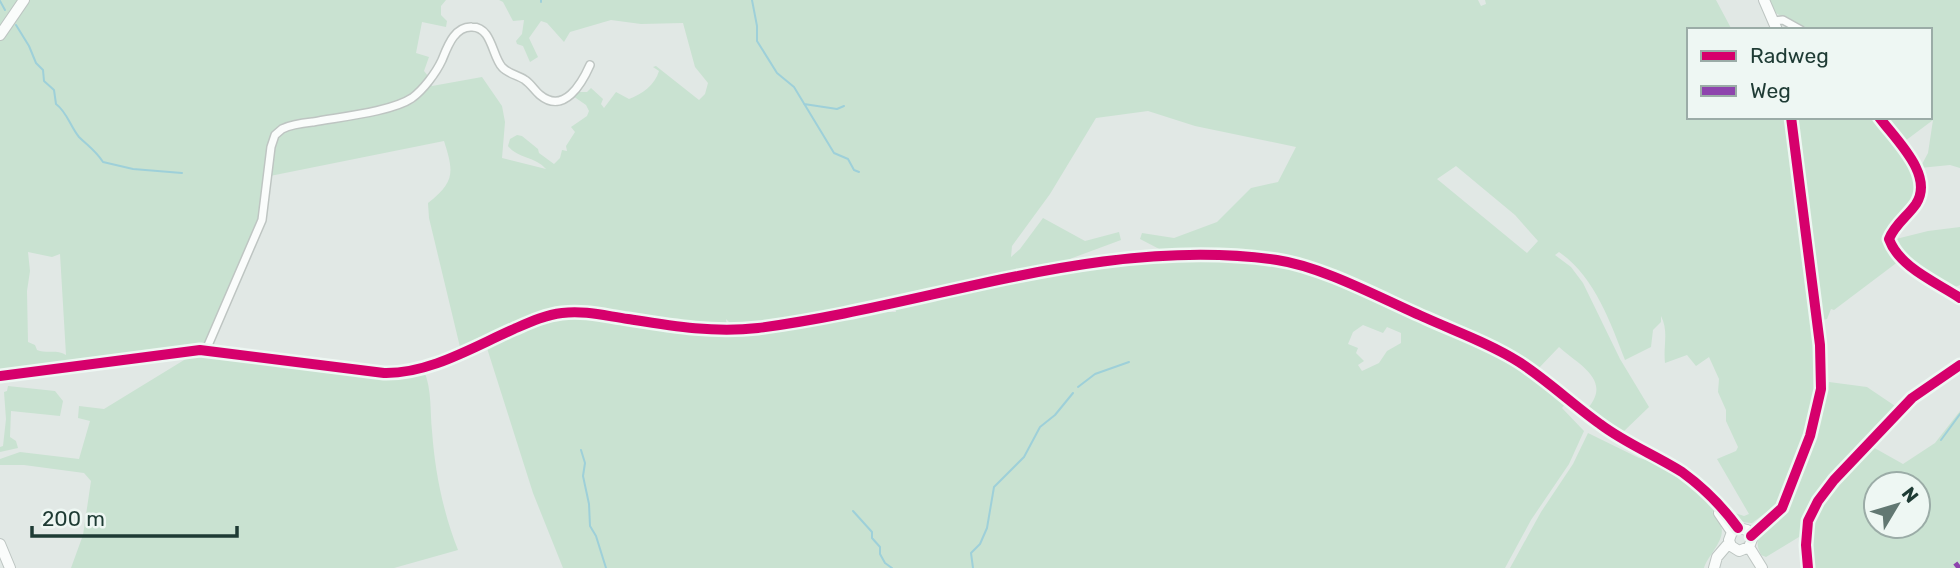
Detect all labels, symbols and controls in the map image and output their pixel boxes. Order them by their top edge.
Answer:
legend [1687,28,1932,119]
text: Radweg [1750,43,1829,68]
text: Weg [1750,78,1791,103]
north arrow [1862,470,1932,540]
text: N [1897,482,1923,507]
scale bar [32,494,236,538]
text: 200 m [42,506,105,531]

